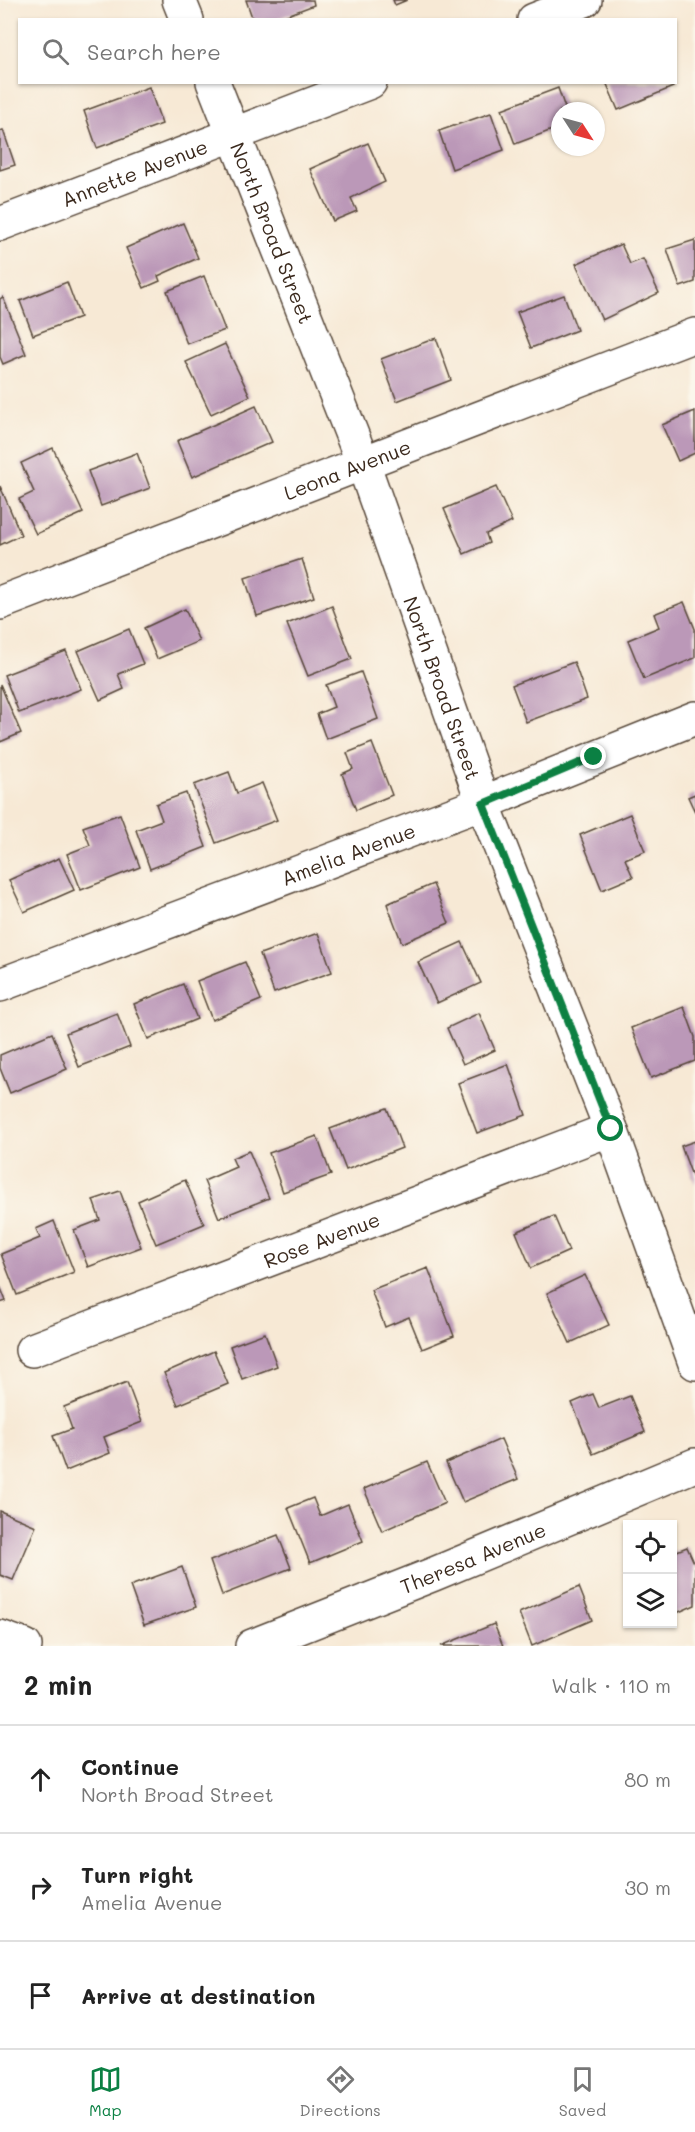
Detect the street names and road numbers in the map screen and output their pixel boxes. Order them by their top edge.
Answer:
street label: Annette Avenue [58,133,211,212]
street label: North Broad Street [225,138,320,327]
street label: Leona Avenue [280,433,414,505]
street label: North Broad Street [398,593,487,783]
street label: Amelia Avenue [277,817,419,891]
street label: Rose Avenue [260,1205,383,1273]
street label: Theresa Avenue [396,1516,550,1599]

